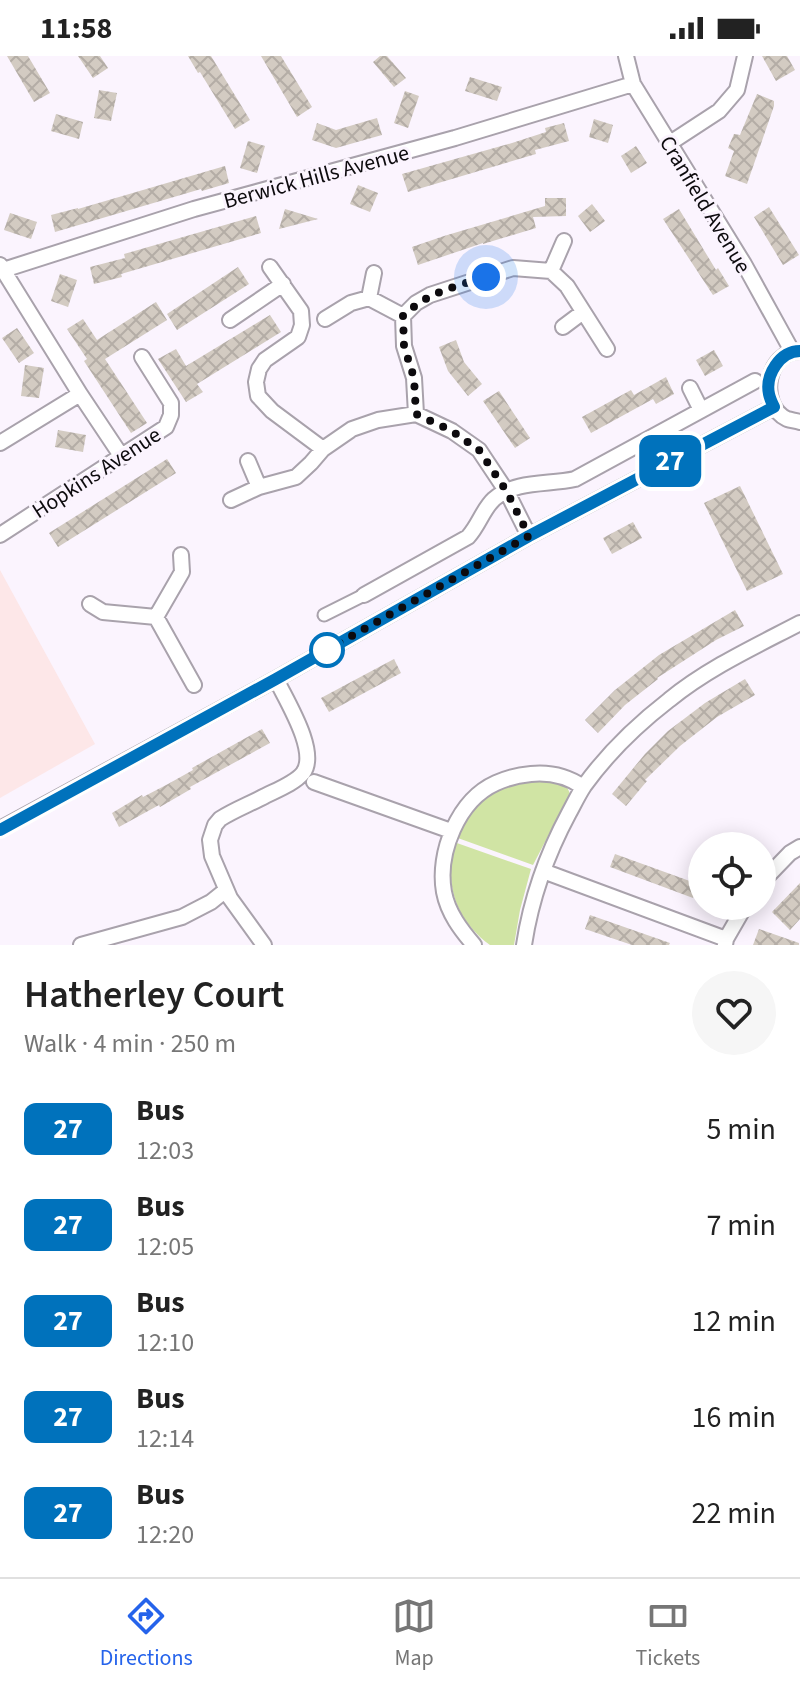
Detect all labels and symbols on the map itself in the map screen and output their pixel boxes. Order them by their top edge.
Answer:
street label: Cranfield Avenue [651,130,759,280]
street label: Berwick Hills Avenue [220,137,413,217]
your location [466,257,506,297]
street label: Hopkins Avenue [26,419,167,527]
line badge: 27 [634,435,706,487]
unlabelled marker [310,633,344,667]

